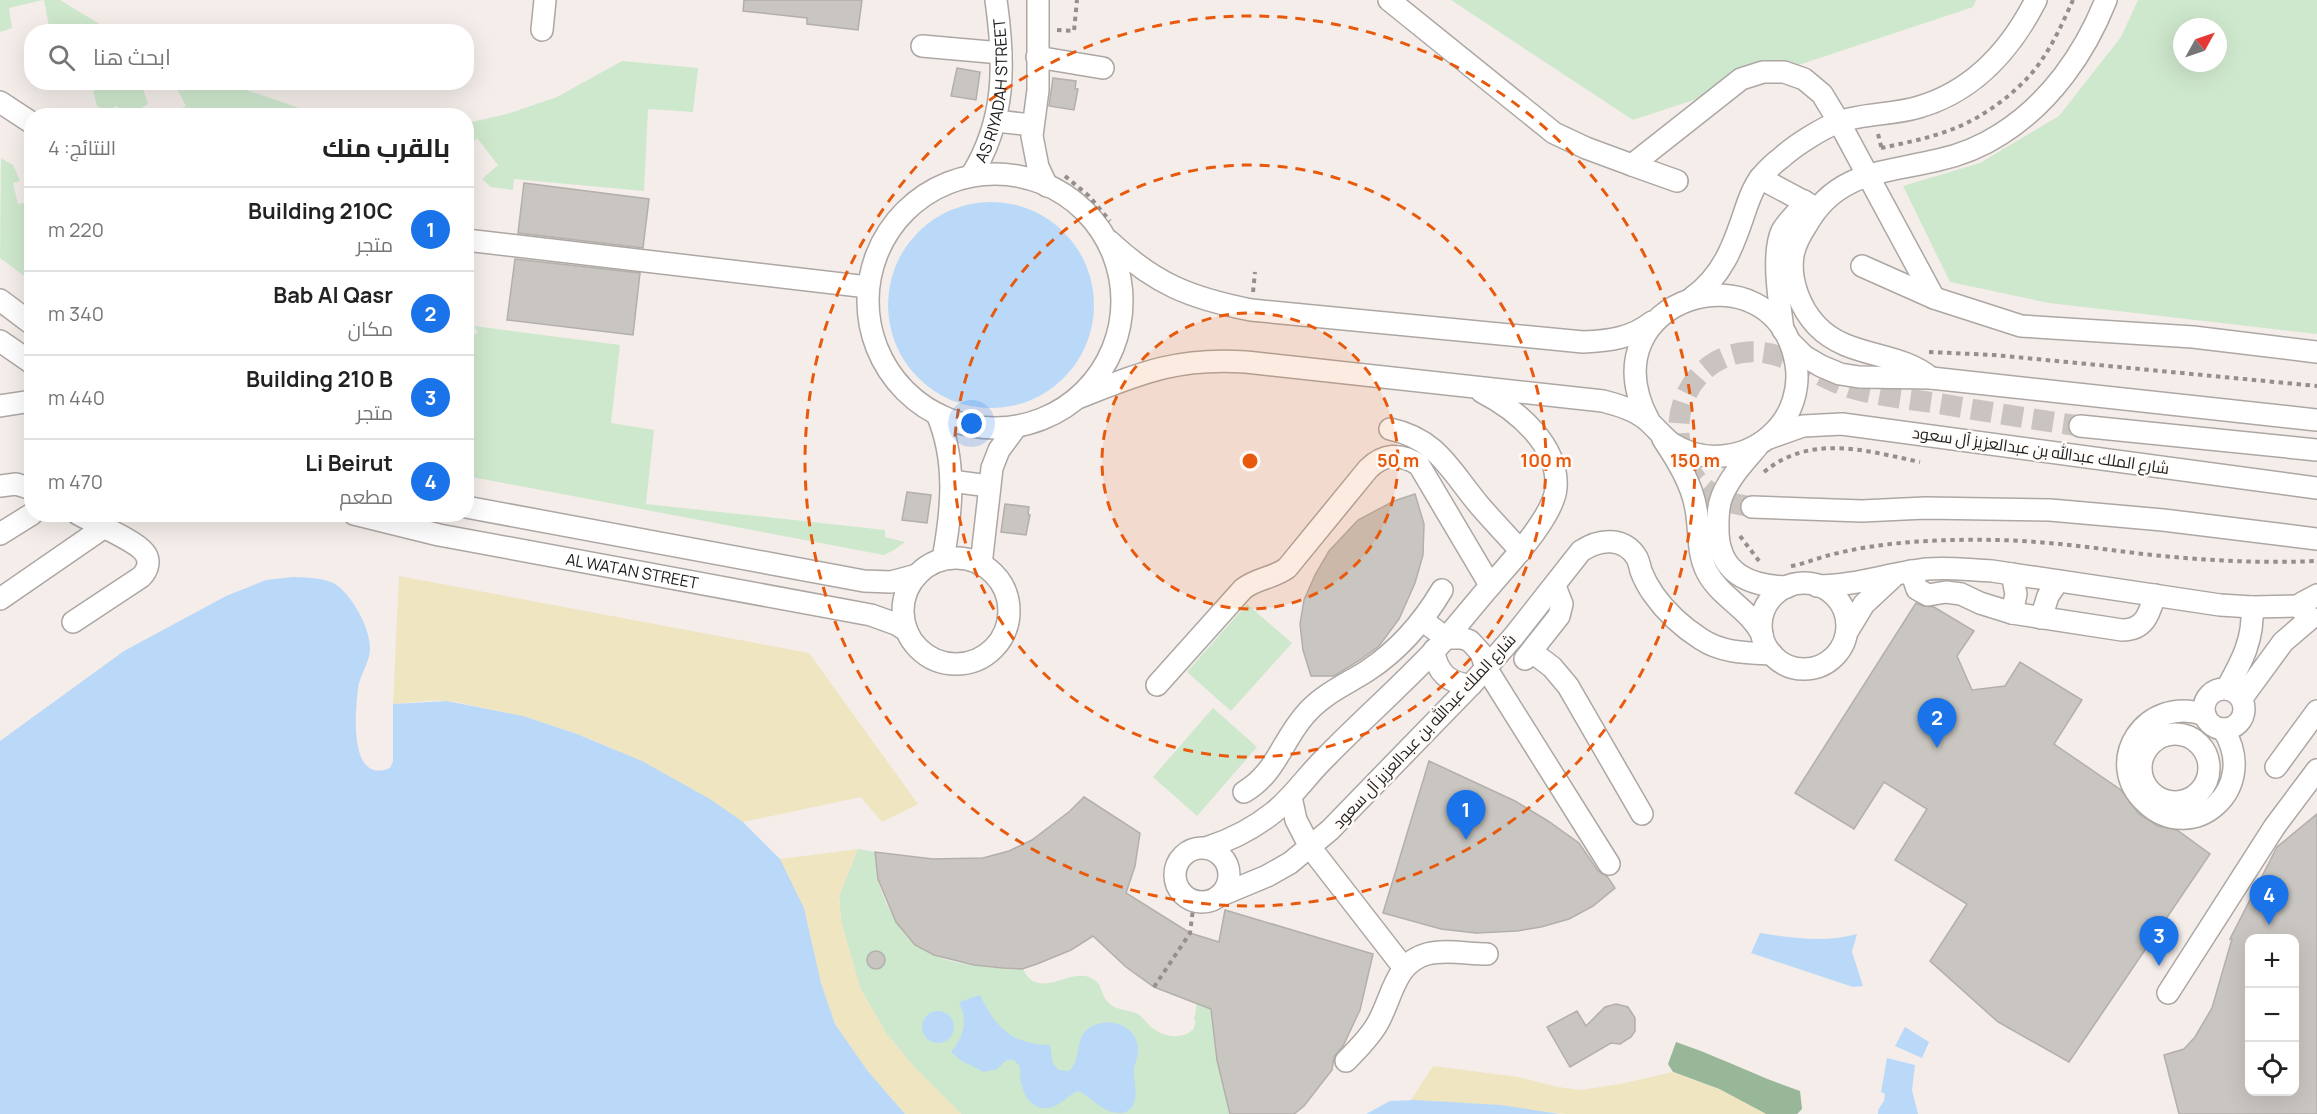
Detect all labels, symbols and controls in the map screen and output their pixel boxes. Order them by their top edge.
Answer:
street label: AS RIYADAH STREET [970,17,1012,166]
north arrow [2173,18,2227,72]
search box [24,24,474,90]
icon: search [45,41,78,74]
text: ابحث هنا [93,42,171,72]
text: بالقرب منك [322,129,450,165]
text: النتائج: 4 [48,134,116,161]
text: Building 210C [248,196,393,226]
text: 220 m [48,216,104,243]
text: 1 [426,216,435,243]
text: متجر [356,231,393,258]
text: Bab Al Qasr [273,280,393,310]
text: 340 m [48,300,104,327]
text: 2 [425,300,436,327]
text: مكان [348,315,393,342]
text: Building 210 B [246,364,393,394]
text: 440 m [48,384,105,411]
text: 3 [425,384,436,411]
text: متجر [356,399,393,426]
your location [957,409,986,438]
street label: شارع الملك عبدالله بن عبدالعزيز آل سعود [1911,421,2171,480]
text: Li Beirut [305,448,393,478]
text: 50 m [1377,448,1419,472]
text: 100 m [1520,448,1572,472]
text: 150 m [1670,448,1720,472]
centre of rings [1240,451,1260,471]
text: 470 m [48,468,103,495]
text: 4 [424,468,437,495]
text: مطعم [339,483,393,510]
street label: AL WATAN STREET [564,548,701,594]
street label: شارع الملك عبدالله بن عبدالعزيز آل سعود [1328,629,1521,834]
pin: 2 [1918,698,1956,748]
pin: 1 [1446,790,1486,840]
pin: 4 [2250,876,2288,925]
pin: 3 [2140,916,2178,966]
map controls [2245,934,2299,1096]
button: + [2245,934,2299,988]
button: − [2245,988,2299,1042]
button: locate [2245,1042,2299,1096]

